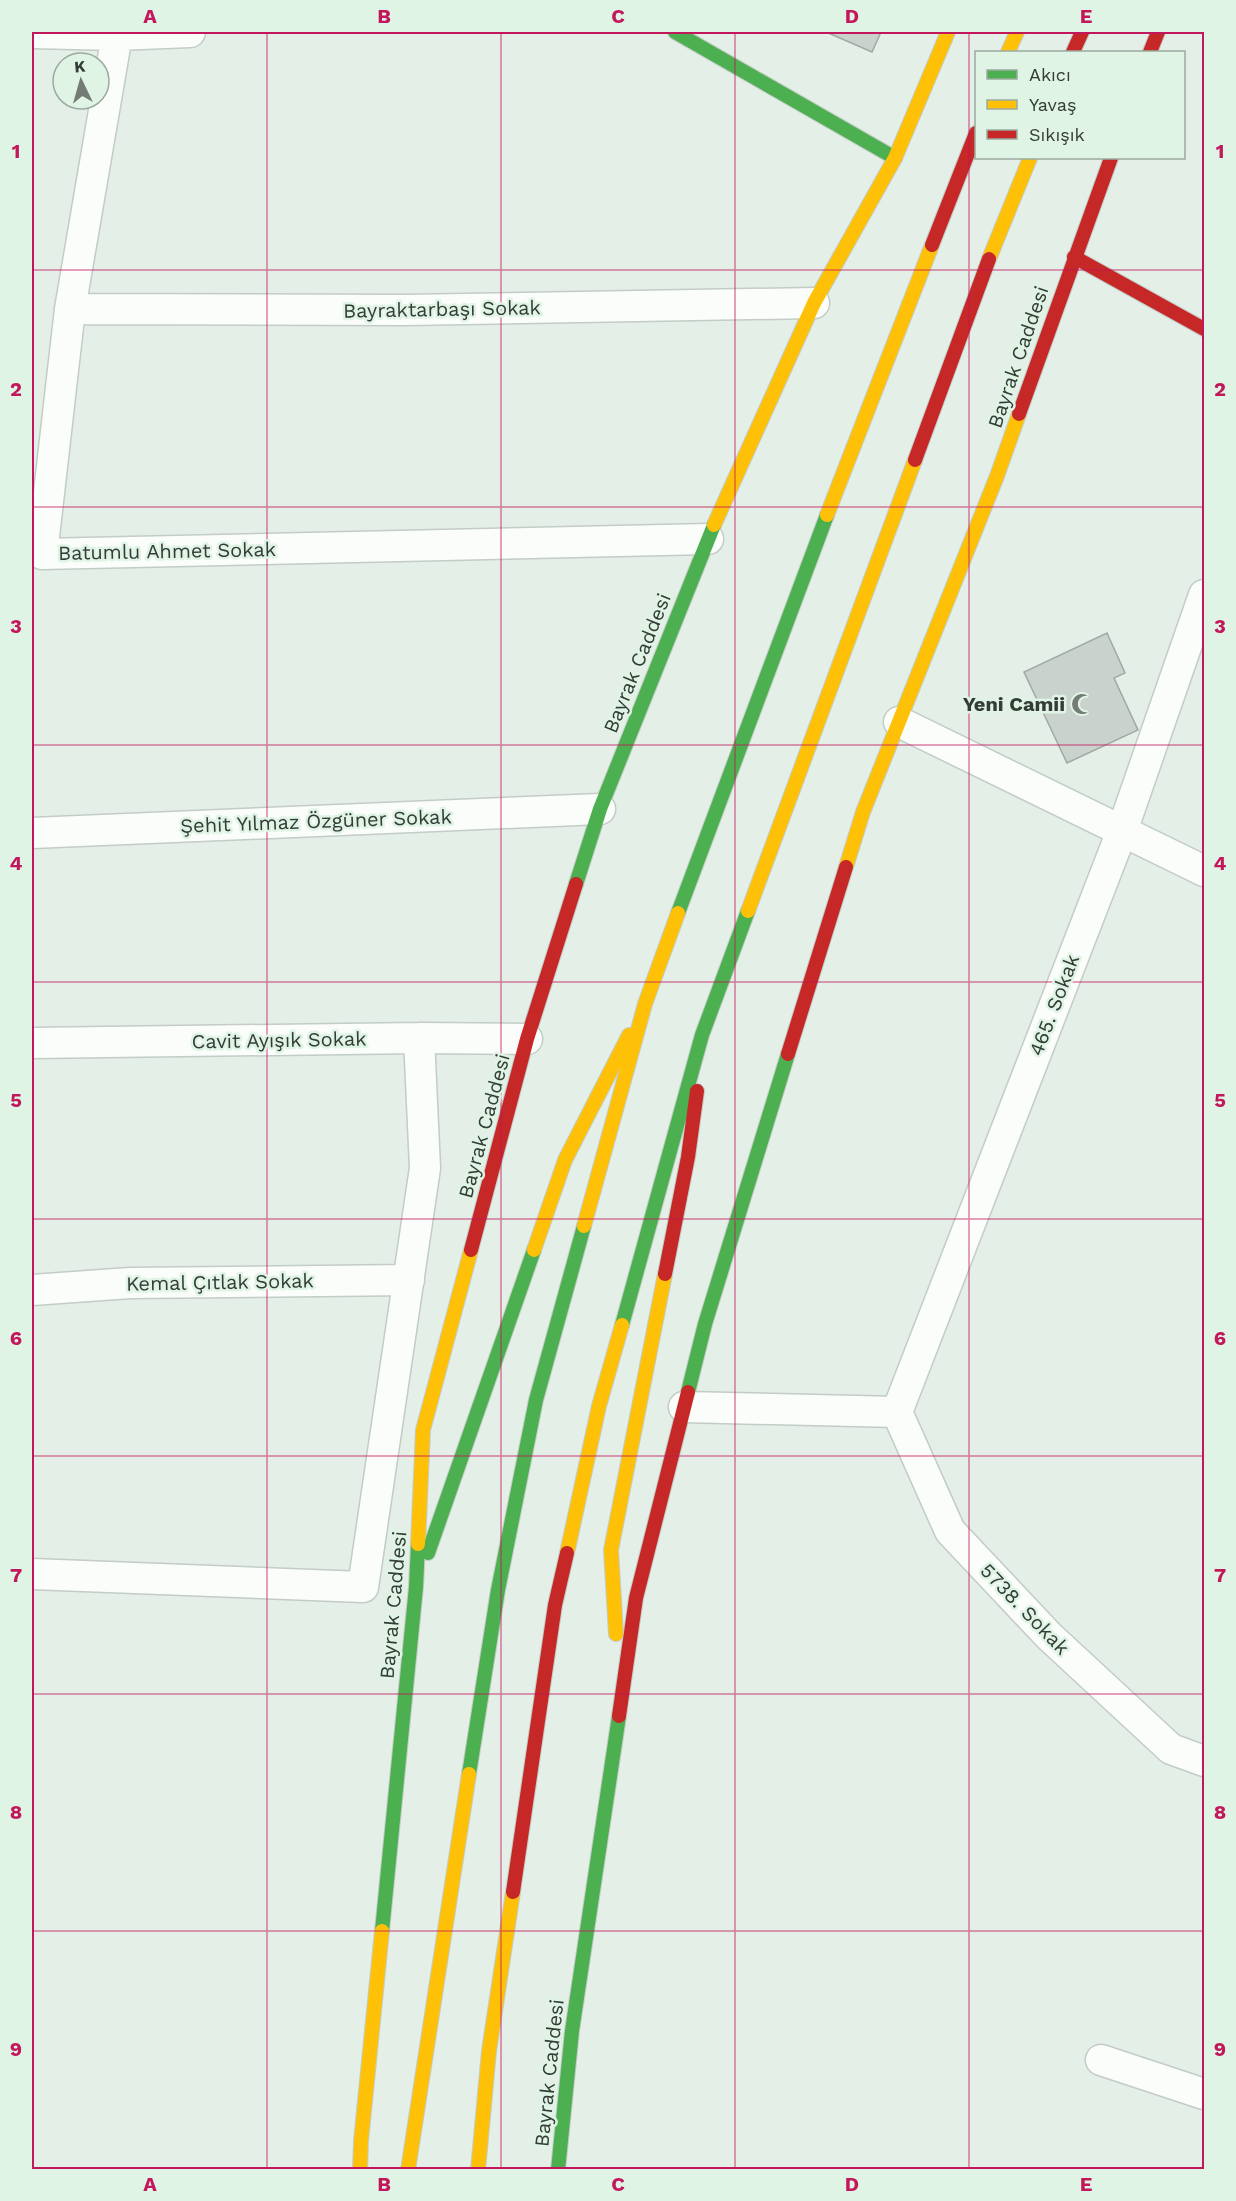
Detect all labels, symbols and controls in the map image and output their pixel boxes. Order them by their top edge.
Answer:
text: A [143,4,157,28]
text: B [377,4,391,28]
text: C [611,4,625,28]
text: D [845,4,859,28]
text: E [1080,4,1092,28]
north arrow [51,51,111,111]
legend [975,51,1185,159]
text: K [73,57,86,77]
text: Akıcı [1029,64,1071,85]
text: Yavaş [1029,94,1076,115]
text: Sıkışık [1029,124,1085,145]
text: 1 [12,139,20,163]
text: 1 [1216,139,1224,163]
street label: Bayrak Caddesi [982,283,1054,431]
street label: Bayraktarbaşı Sokak [343,295,541,323]
text: 2 [10,377,22,401]
text: 2 [1214,377,1226,401]
street label: Batumlu Ahmet Sokak [58,537,276,565]
street label: Bayrak Caddesi [598,590,676,736]
text: 3 [10,614,22,638]
text: 3 [1214,614,1226,638]
place label: Yeni Camii [963,692,1065,716]
mosque icon: Yeni Camii [1070,692,1094,716]
street label: Şehit Yılmaz Özgüner Sokak [180,804,452,838]
text: 4 [10,851,23,875]
text: 4 [1214,851,1227,875]
street label: 465. Sokak [1024,951,1084,1059]
street label: Cavit Ayışık Sokak [191,1026,367,1054]
street label: Bayrak Caddesi [453,1051,515,1201]
text: 5 [10,1088,22,1112]
text: 5 [1214,1088,1226,1112]
street label: Kemal Çıtlak Sokak [126,1268,314,1296]
text: 6 [10,1326,22,1350]
text: 6 [1214,1326,1226,1350]
street label: Bayrak Caddesi [375,1530,411,1680]
street label: 5738. Sokak [976,1558,1074,1660]
text: 7 [10,1563,22,1587]
text: 7 [1214,1563,1226,1587]
text: 8 [10,1800,22,1824]
text: 8 [1214,1800,1226,1824]
street label: Bayrak Caddesi [529,1998,569,2148]
text: 9 [10,2037,22,2061]
text: 9 [1214,2037,1226,2061]
text: A [143,2172,157,2196]
text: B [377,2172,391,2196]
text: C [611,2172,625,2196]
text: D [845,2172,859,2196]
text: E [1080,2172,1092,2196]

